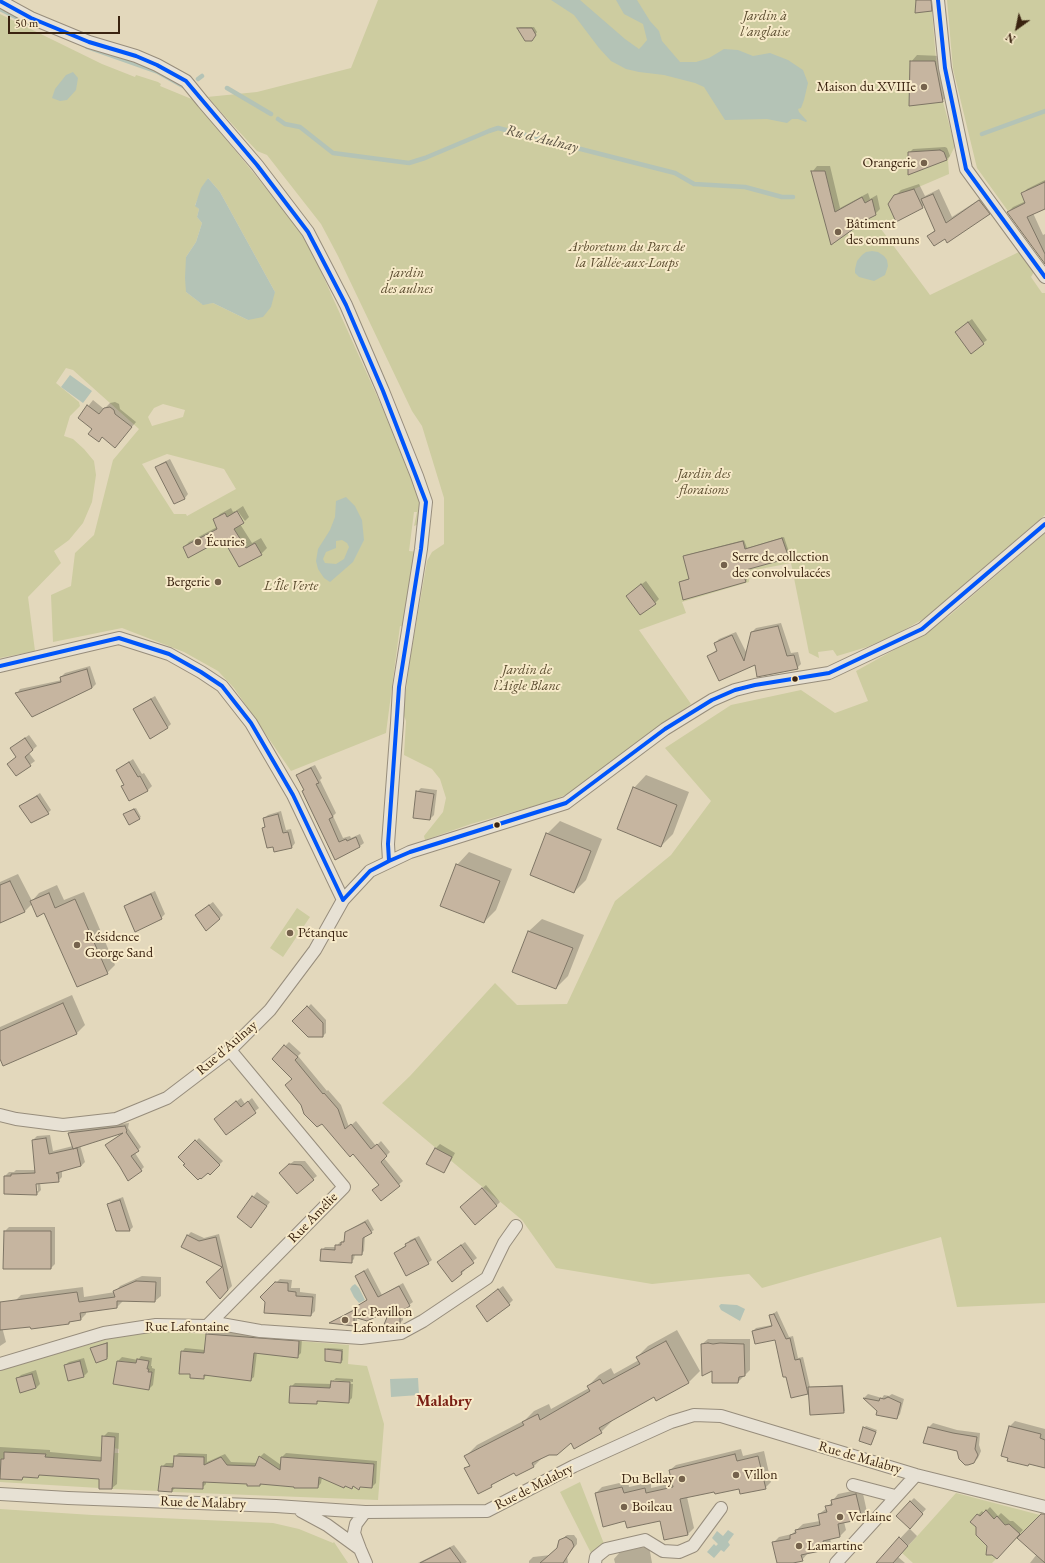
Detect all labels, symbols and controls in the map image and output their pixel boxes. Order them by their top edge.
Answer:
scale bar [10,8,122,34]
park label: Jardin à l'anglaise [740,8,790,40]
north arrow [997,8,1037,48]
text: 50 m [15,15,38,31]
text: N [1003,30,1018,46]
place label: Maison du XVIIIe [817,79,916,95]
marker: Maison du XVIIIe [919,82,929,92]
water label: Ru d'Aulnay [504,121,580,157]
place label: Orangerie [863,155,916,171]
marker: Orangerie [919,158,929,168]
place label: Bâtiment des communs [846,216,919,248]
marker: Bâtiment des communs [833,227,843,237]
park label: Arboretum du Parc de la Vallée-aux-Loups [569,239,685,272]
park label: jardin des aulnes [381,265,433,298]
park label: Jardin des floraisons [677,466,731,498]
place label: Écuries [206,534,245,550]
marker: Écuries [193,537,203,547]
place label: Serre de collection des convolvulacées [732,549,830,582]
marker: Serre de collection des convolvulacées [719,560,729,570]
place label: Bergerie [167,574,210,590]
marker: Bergerie [213,577,223,587]
park label: L'Île Verte [264,578,318,594]
park label: Jardin de l’Aigle Blanc [494,662,560,694]
unlabelled marker [790,674,800,684]
unlabelled marker [492,820,502,830]
place label: Pétanque [298,925,348,941]
marker: Pétanque [285,928,295,938]
place label: Résidence George Sand [85,929,153,962]
marker: Résidence George Sand [72,940,82,950]
street label: Rue d'Aulnay [193,1017,261,1079]
street label: Rue Amélie [285,1189,341,1247]
place label: Le Pavillon Lafontaine [353,1304,412,1336]
marker: Le Pavillon Lafontaine [340,1315,350,1325]
street label: Rue Lafontaine [145,1319,229,1335]
district label: Malabry [416,1392,472,1412]
street label: Rue de Malabry [816,1438,904,1478]
street label: Rue de Malabry [492,1460,576,1514]
place label: Villon [744,1467,778,1483]
marker: Villon [731,1470,741,1480]
place label: Du Bellay [621,1471,674,1487]
marker: Du Bellay [677,1474,687,1484]
street label: Rue de Malabry [160,1493,246,1513]
place label: Boileau [632,1499,672,1515]
marker: Boileau [619,1502,629,1512]
place label: Verlaine [848,1509,891,1525]
marker: Verlaine [835,1512,845,1522]
place label: Lamartine [807,1538,863,1554]
marker: Lamartine [794,1541,804,1551]

